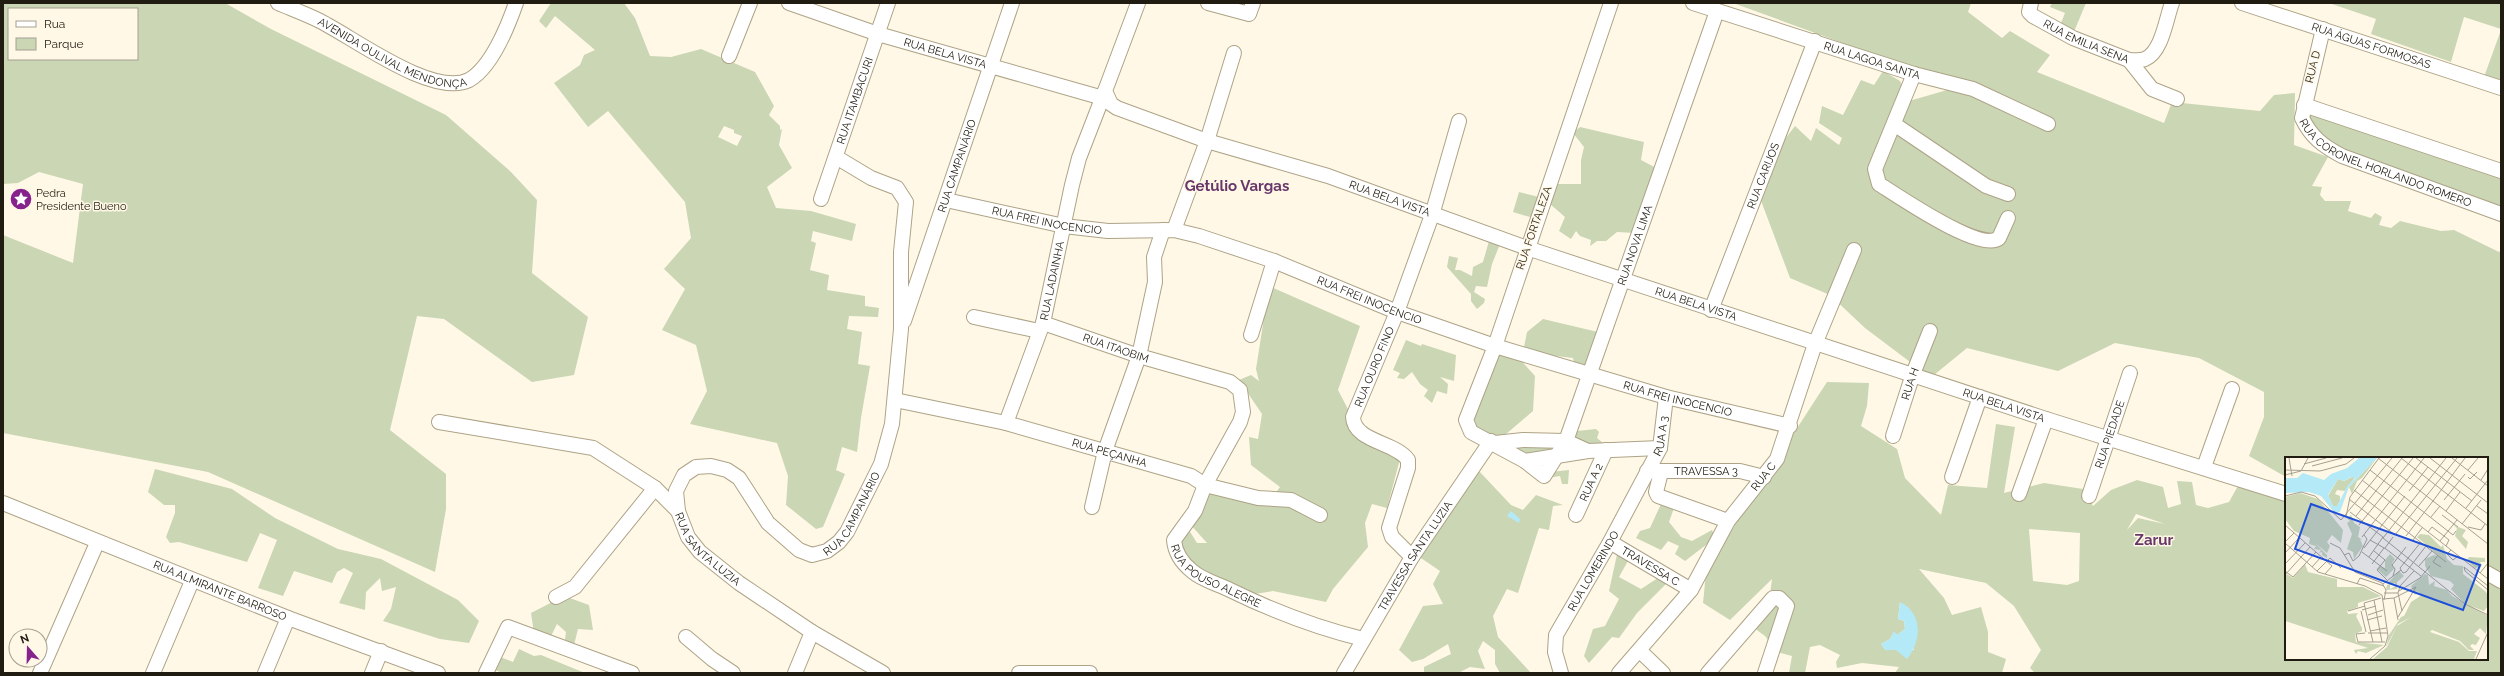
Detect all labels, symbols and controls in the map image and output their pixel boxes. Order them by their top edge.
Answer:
legend [8,8,138,60]
street label: AVENIDA OULIVAL MENDONÇA [316,15,469,90]
street label: RUA EMILIA SENA [2041,16,2132,66]
text: Rua [44,17,65,31]
street label: RUA ÁGUAS FORMOSAS [2310,20,2433,71]
street label: RUA BELA VISTA [902,35,988,71]
text: Parque [44,37,84,51]
street label: RUA LAGOA SANTA [1822,39,1922,82]
street label: RUA D [2303,49,2323,85]
street label: RUA ITAMBACURI [834,55,876,146]
street label: RUA CORONEL HORLANDO ROMERO [2297,116,2473,209]
street label: RUA CAMPANÁRIO [935,117,979,214]
street label: RUA CARIJOS [1744,140,1782,211]
district label: Getúlio Vargas [1185,177,1289,195]
street label: RUA BELA VISTA [1347,178,1433,219]
street label: RUA FORTALEZA [1514,184,1555,272]
place icon: Pedra Presidente Bueno [8,186,34,212]
place label: Pedra Presidente Bueno [36,187,127,213]
street label: RUA NOVA LIMA [1615,203,1655,287]
street label: RUA FREI INOCENCIO [991,204,1103,237]
street label: RUA LADAINHA [1037,239,1067,321]
street label: RUA FREI INOCENCIO [1315,273,1424,327]
street label: RUA BELA VISTA [1654,284,1739,323]
street label: RUA OURO FINO [1351,325,1397,409]
street label: RUA ITAOBIM [1081,331,1150,365]
street label: RUA H [1899,366,1921,401]
street label: RUA FREI INOCENCIO [1622,378,1733,419]
street label: RUA BELA VISTA [1961,386,2047,425]
street label: RUA PIEDADE [2092,398,2127,470]
street label: RUA A 3 [1650,415,1670,458]
street label: RUA PEÇANHA [1070,436,1149,470]
inset map [2285,457,2488,660]
street label: RUA C [1748,459,1779,493]
street label: RUA A 2 [1577,461,1606,503]
street label: TRAVESSA 3 [1674,465,1738,478]
street label: RUA CAMPANÁRIO [821,470,883,558]
street label: TRAVESSA SANTA LUZIA [1375,498,1455,613]
street label: RUA SANTA LUZIA [673,511,744,588]
street label: RUA LOMERINDO [1565,529,1621,613]
district label: Zarur [2135,531,2174,549]
street label: RUA POUSO ALEGRE [1168,543,1263,610]
street label: TRAVESSA C [1619,544,1682,588]
street label: RUA ALMIRANTE BARROSO [151,558,289,623]
north arrow [8,628,48,668]
text: N [19,632,31,647]

